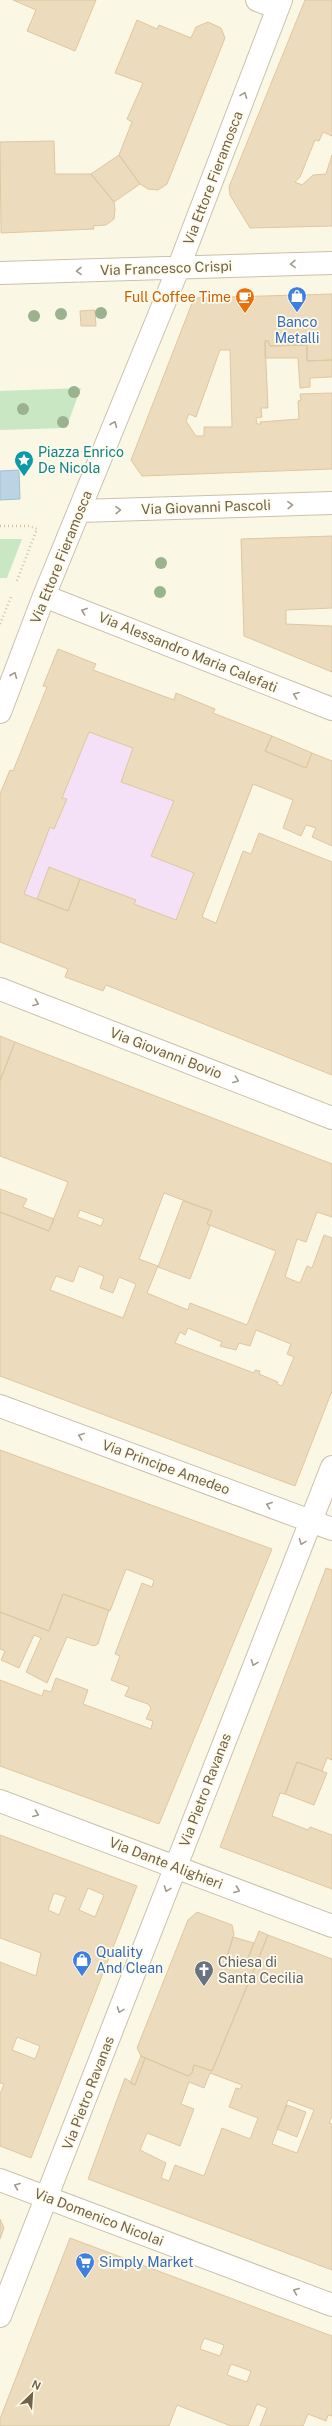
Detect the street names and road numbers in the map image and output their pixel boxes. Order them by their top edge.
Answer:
street label: Via Ettore Fieramosca [180,109,246,247]
street label: Via Francesco Crispi [100,258,232,278]
street label: Via Ettore Fieramosca [27,488,95,626]
street label: Via Giovanni Pascoli [141,497,271,517]
street label: Via Alessandro Maria Calefati [96,609,280,695]
street label: Via Giovanni Bovio [108,1024,224,1082]
street label: Via Principe Amedeo [100,1436,232,1498]
street label: Via Pietro Ravanas [176,1731,234,1849]
street label: Via Dante Alighieri [107,1834,225,1892]
street label: Via Pietro Ravanas [59,2034,117,2152]
street label: Via Domenico Nicolai [32,2185,166,2249]

